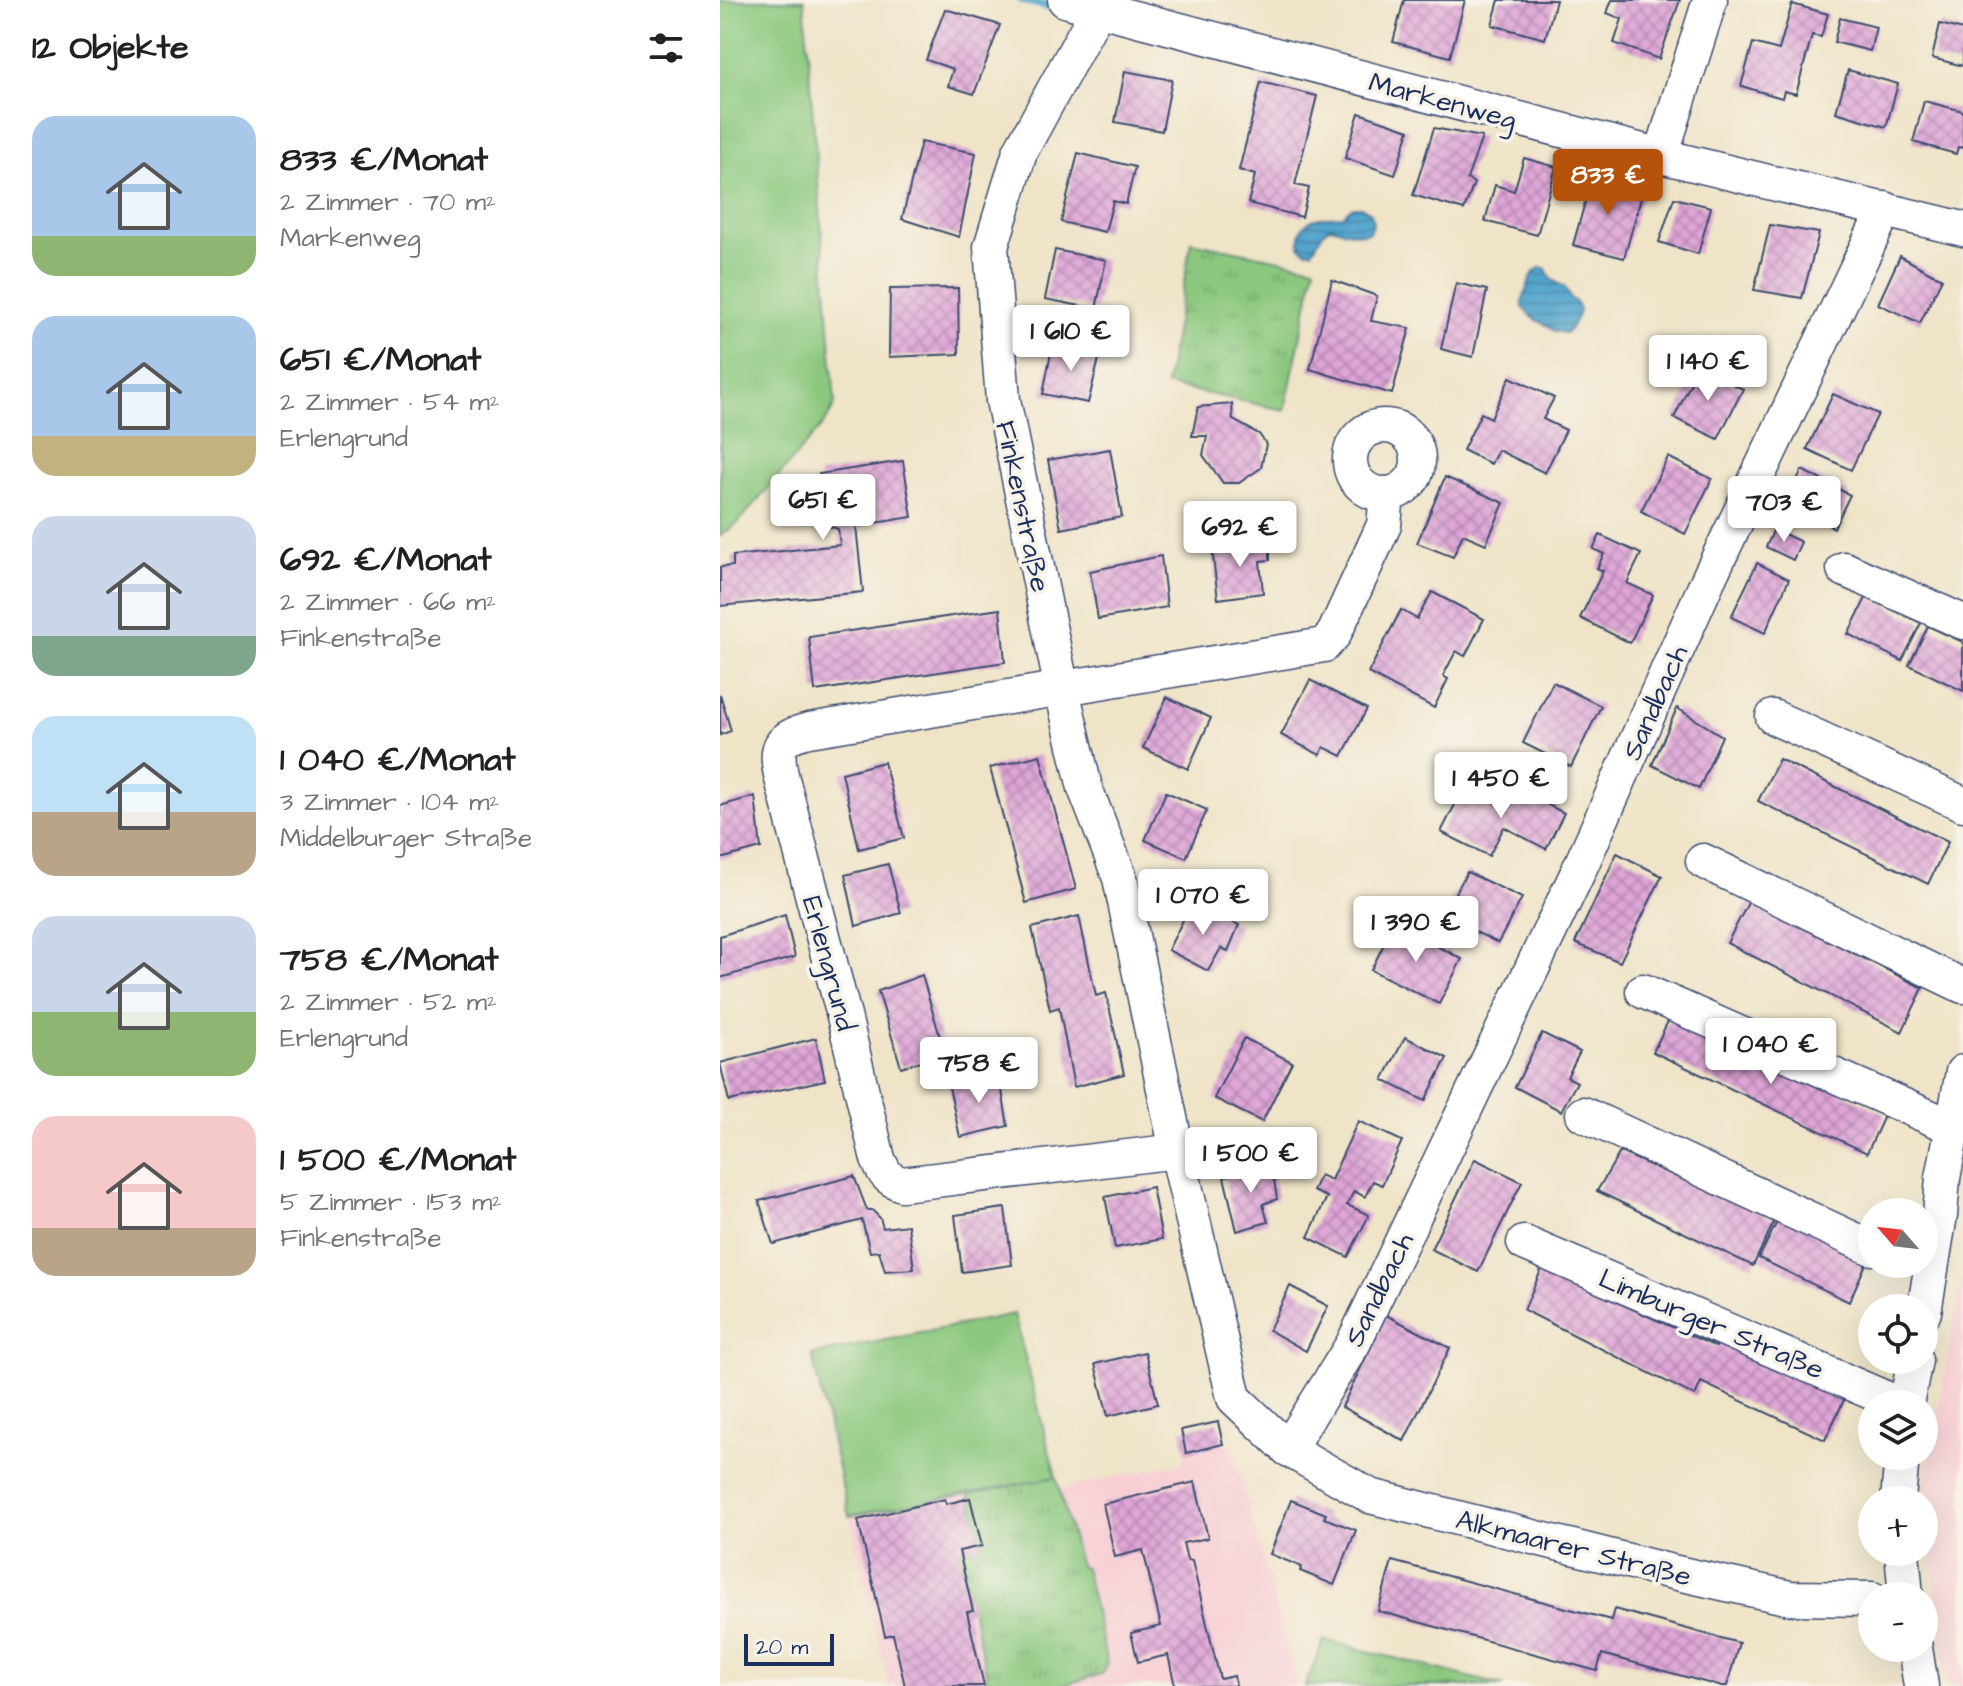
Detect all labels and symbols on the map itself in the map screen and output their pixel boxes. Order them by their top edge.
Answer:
street label: Markenweg [1364,63,1521,141]
pin: 833 € [1552,149,1664,217]
pin: 1 610 € [997,305,1145,373]
pin: 1 140 € [1634,335,1782,403]
street label: Finkenstraße [985,417,1060,596]
pin: 651 € [767,474,879,542]
pin: 703 € [1728,476,1840,544]
pin: 692 € [1184,501,1296,569]
street label: Sandbach [1613,639,1698,766]
pin: 1 450 € [1427,752,1575,820]
pin: 1 070 € [1129,869,1277,937]
street label: Erlengrund [791,892,865,1035]
pin: 1 390 € [1342,896,1490,964]
pin: 1 040 € [1697,1018,1845,1086]
pin: 758 € [923,1037,1035,1105]
pin: 1 500 € [1177,1127,1325,1195]
north arrow [1858,1198,1938,1278]
street label: Sandbach [1335,1226,1424,1353]
street label: Limburger Straße [1592,1259,1830,1390]
street label: Alkmaarer Straße [1452,1500,1695,1597]
scale bar [744,1630,834,1666]

